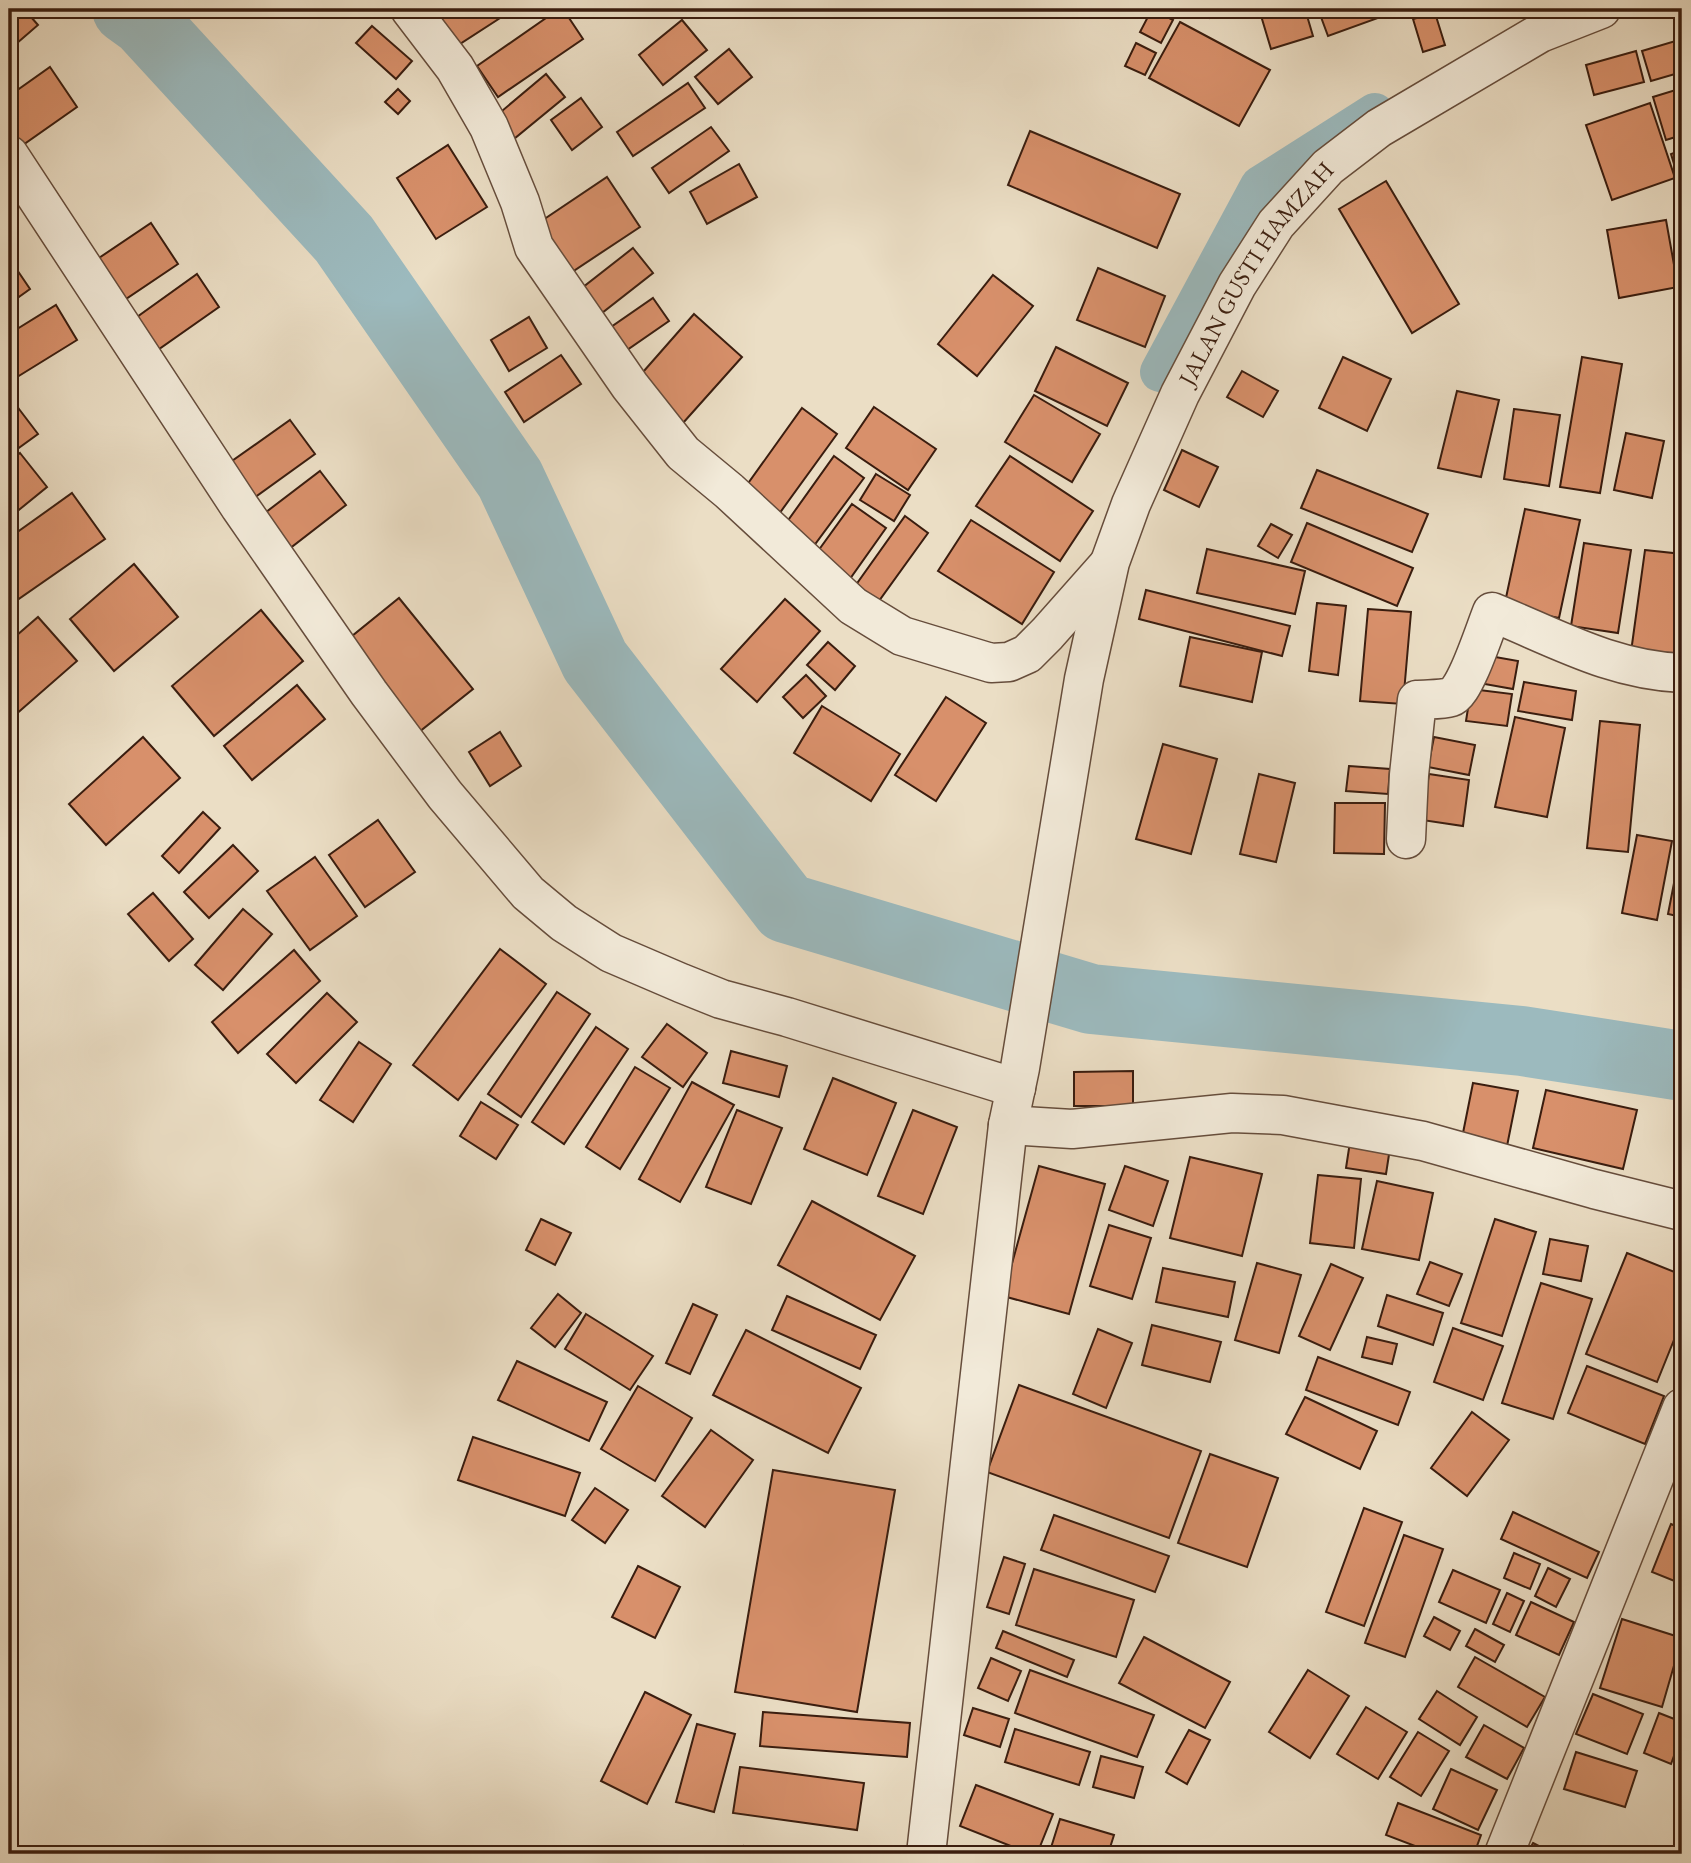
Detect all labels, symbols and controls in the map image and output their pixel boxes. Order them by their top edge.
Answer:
street label: JALAN GUSTI HAMZAH [1170,155,1340,393]

